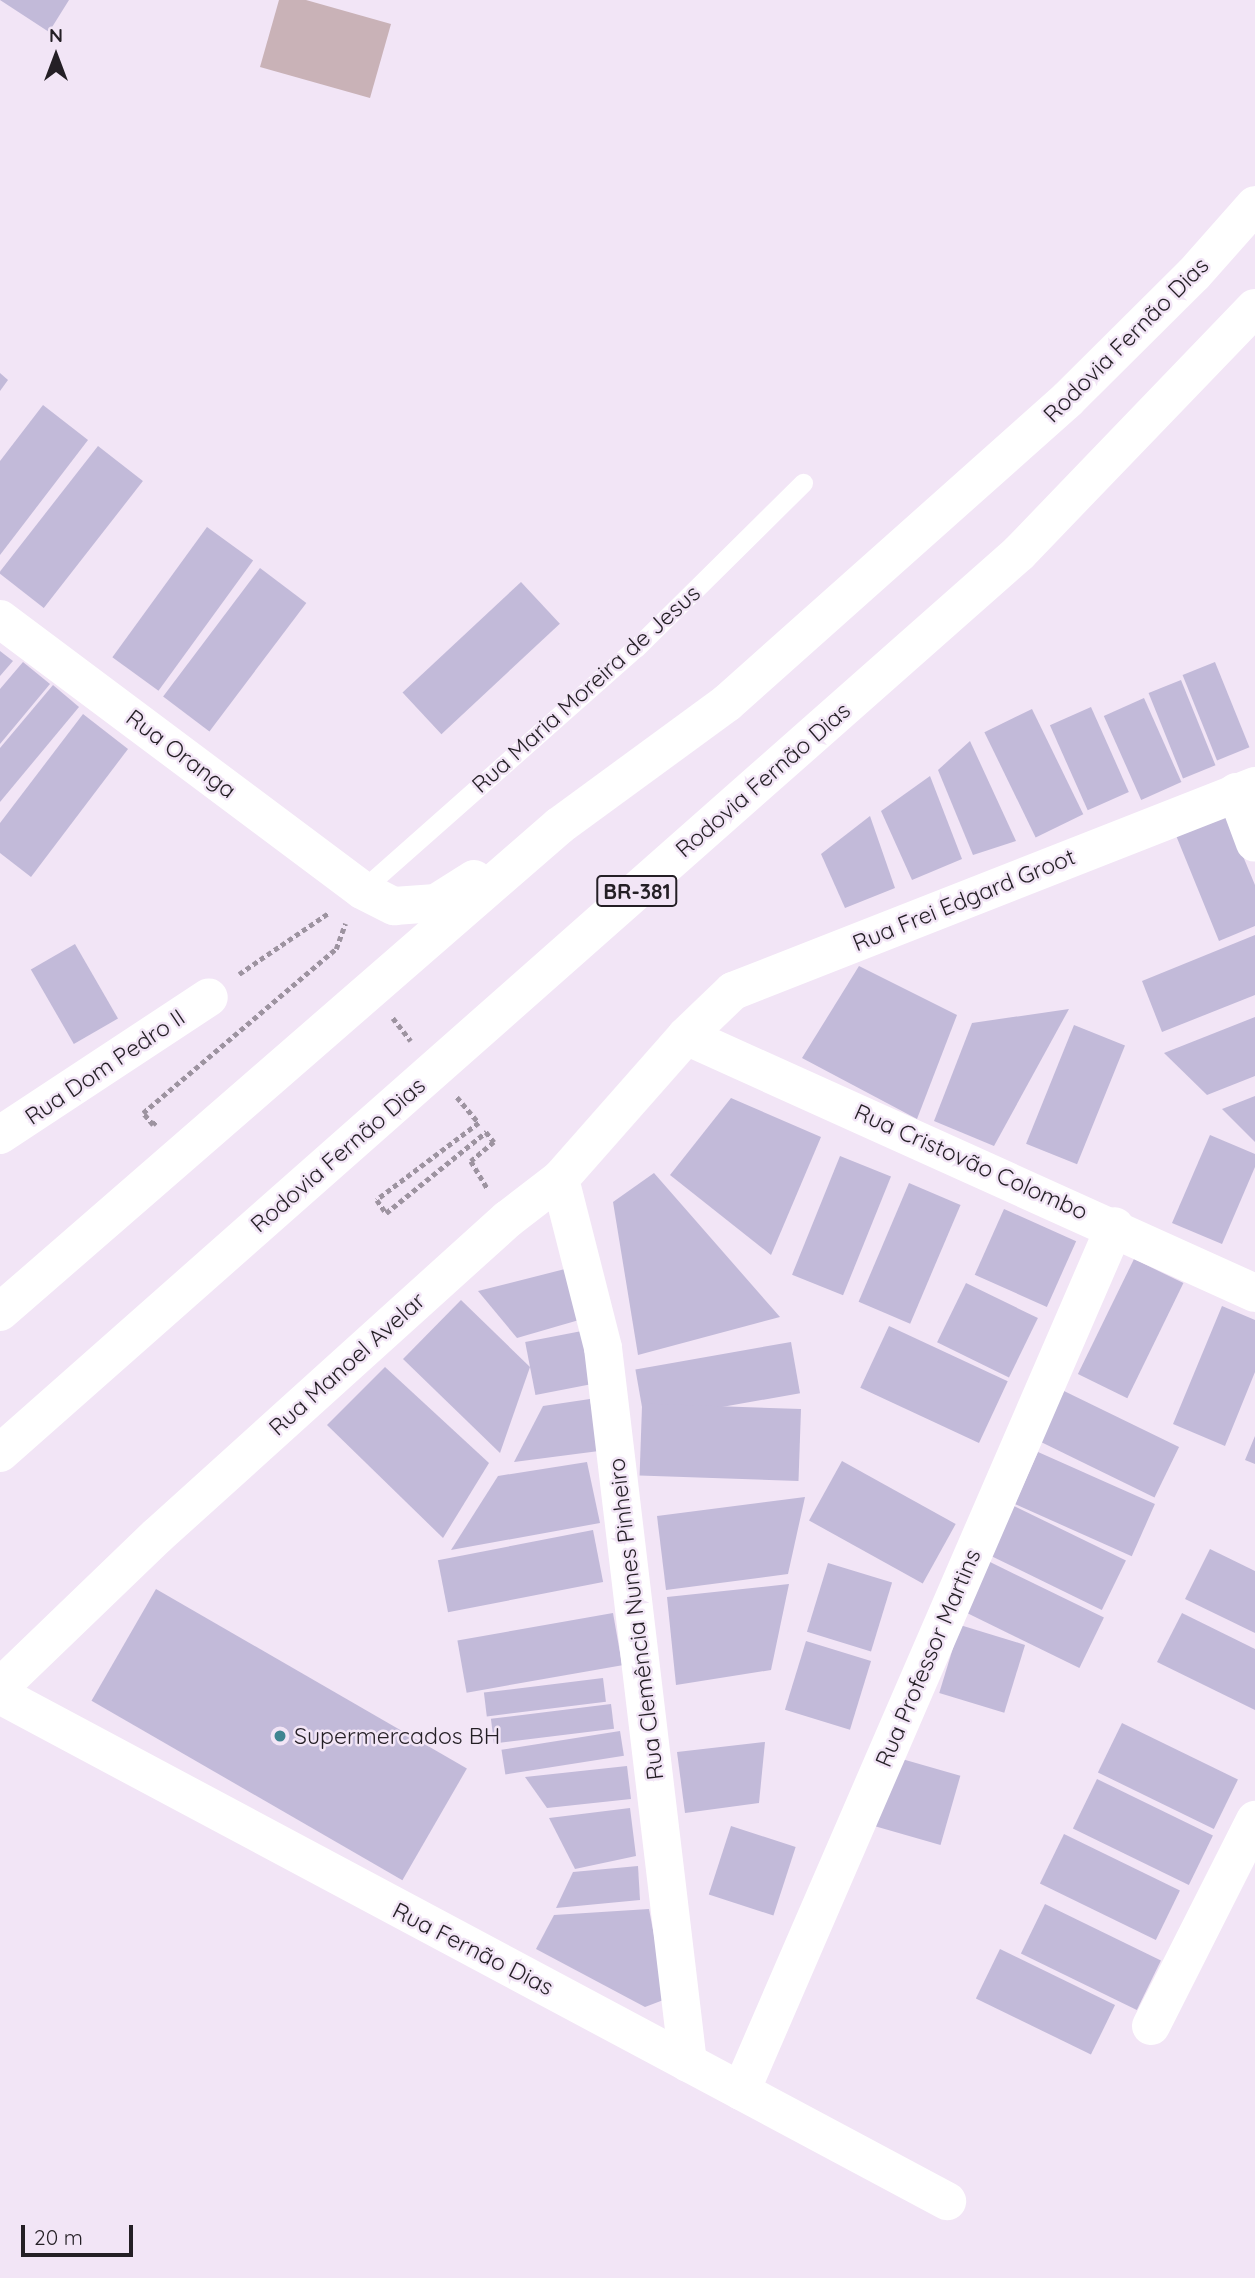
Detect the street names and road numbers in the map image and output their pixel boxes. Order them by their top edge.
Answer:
street label: Rodovia Fernão Dias [1038,252,1214,428]
street label: Rua Maria Moreira de Jesus [466,579,706,799]
street label: Rodovia Fernão Dias [670,697,856,863]
street label: Rua Oranga [121,704,241,804]
street label: Rua Frei Edgard Groot [849,843,1079,957]
road number: BR-381 [595,874,679,908]
street label: Rua Dom Pedro II [20,1003,190,1131]
street label: Rodovia Fernão Dias [245,1072,431,1238]
street label: Rua Cristovão Colombo [850,1098,1092,1226]
street label: Rua Manoel Avelar [263,1287,431,1441]
street label: Rua Clemência Nunes Pinheiro [603,1456,669,1782]
street label: Rua Professor Martins [870,1545,986,1771]
street label: Rua Fernão Dias [388,1897,558,2001]

